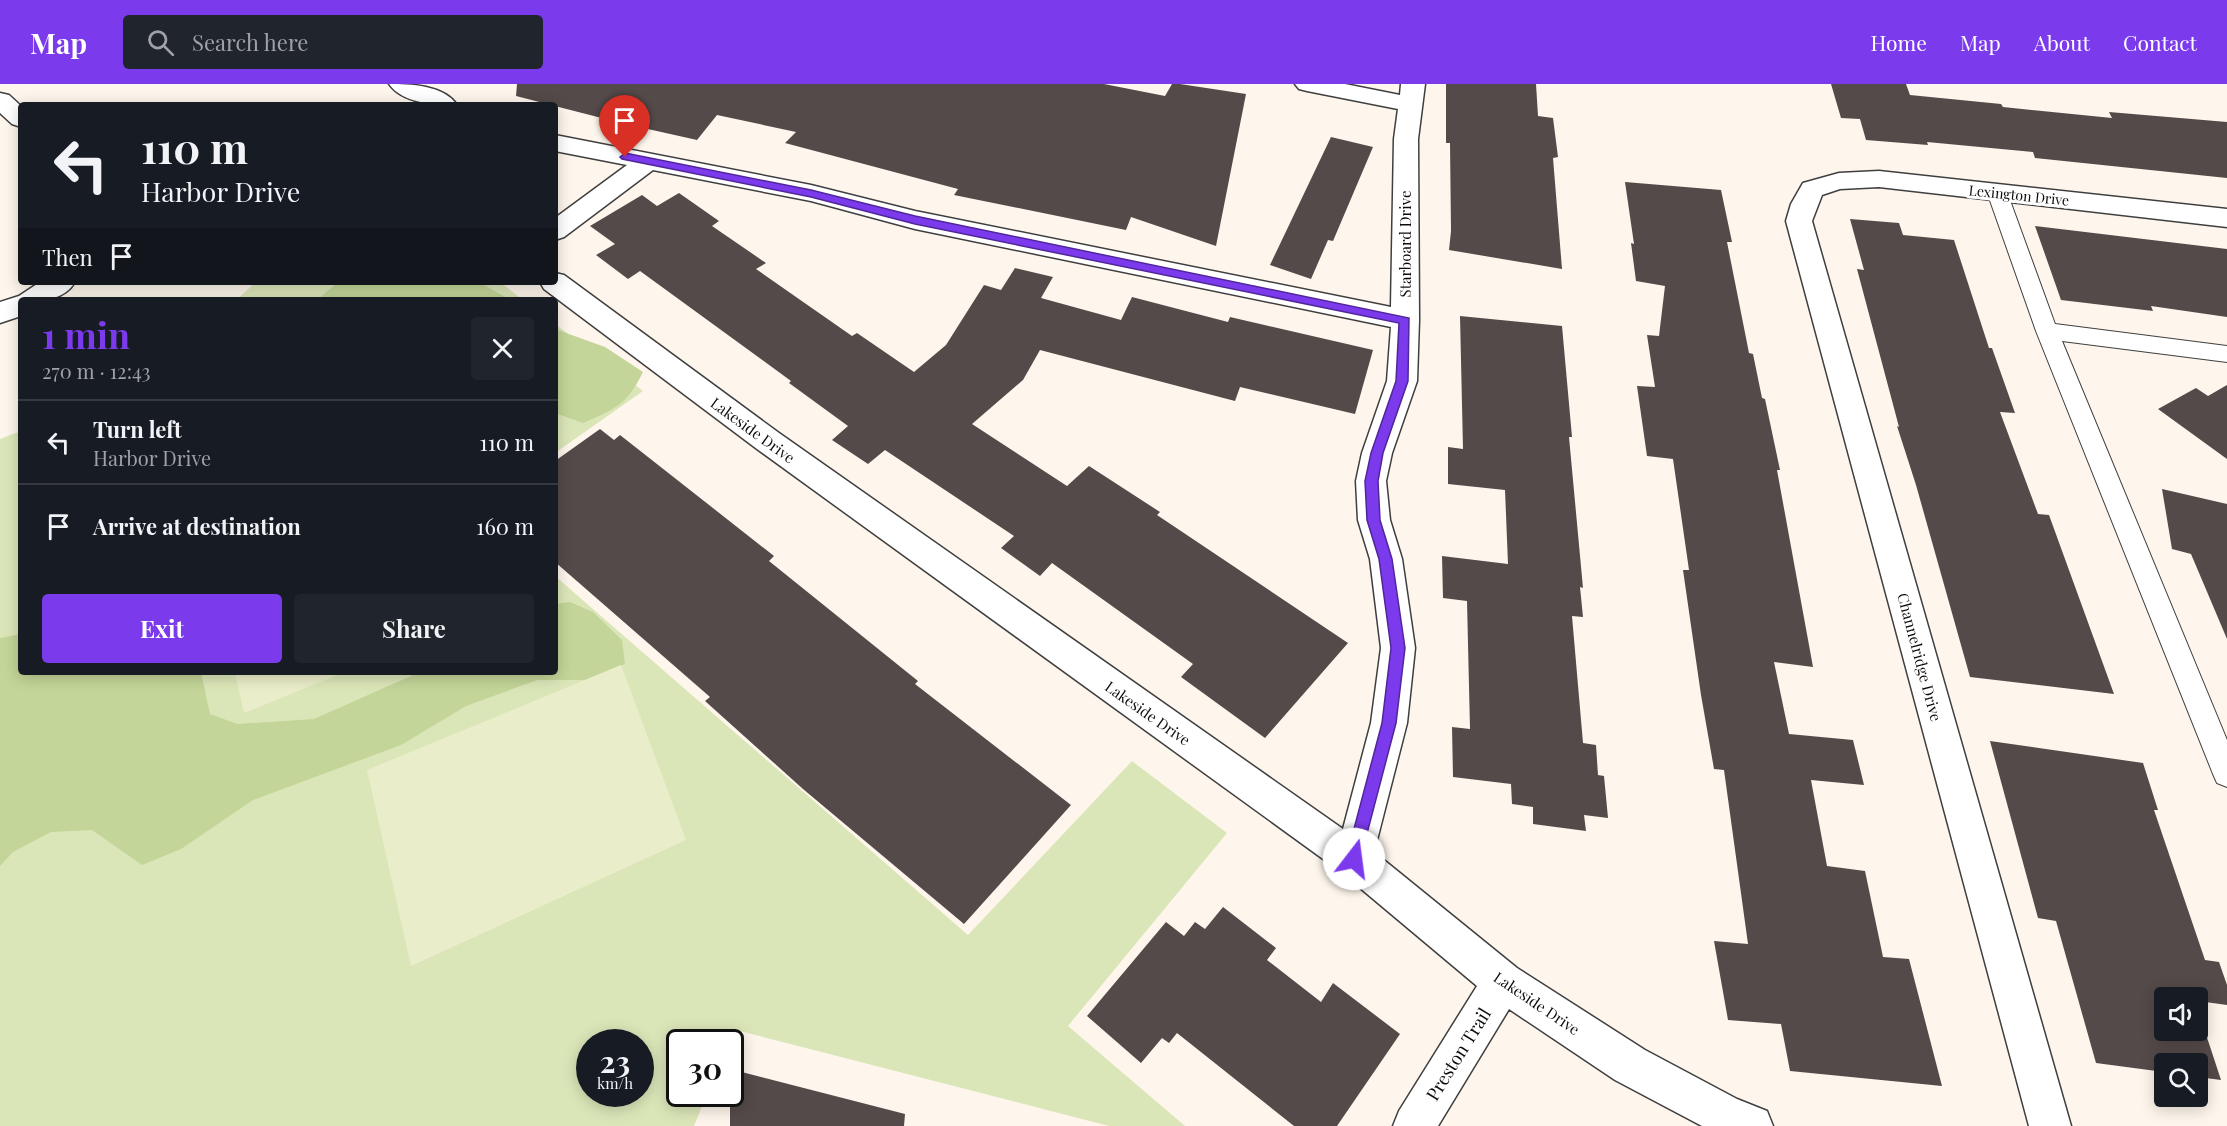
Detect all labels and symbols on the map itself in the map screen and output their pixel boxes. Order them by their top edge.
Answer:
pin [599,95,650,157]
street label: Lexington Drive [1968,180,2070,210]
street label: Starboard Drive [1395,191,1415,297]
street label: Lakeside Drive [707,393,799,467]
street label: Channelridge Drive [1893,591,1947,723]
street label: Lakeside Drive [1101,676,1195,750]
position arrow [1322,827,1386,891]
street label: Lakeside Drive [1490,967,1584,1039]
street label: Preston Trail [1420,1003,1496,1105]
speed limit sign: 30 [666,1029,744,1107]

